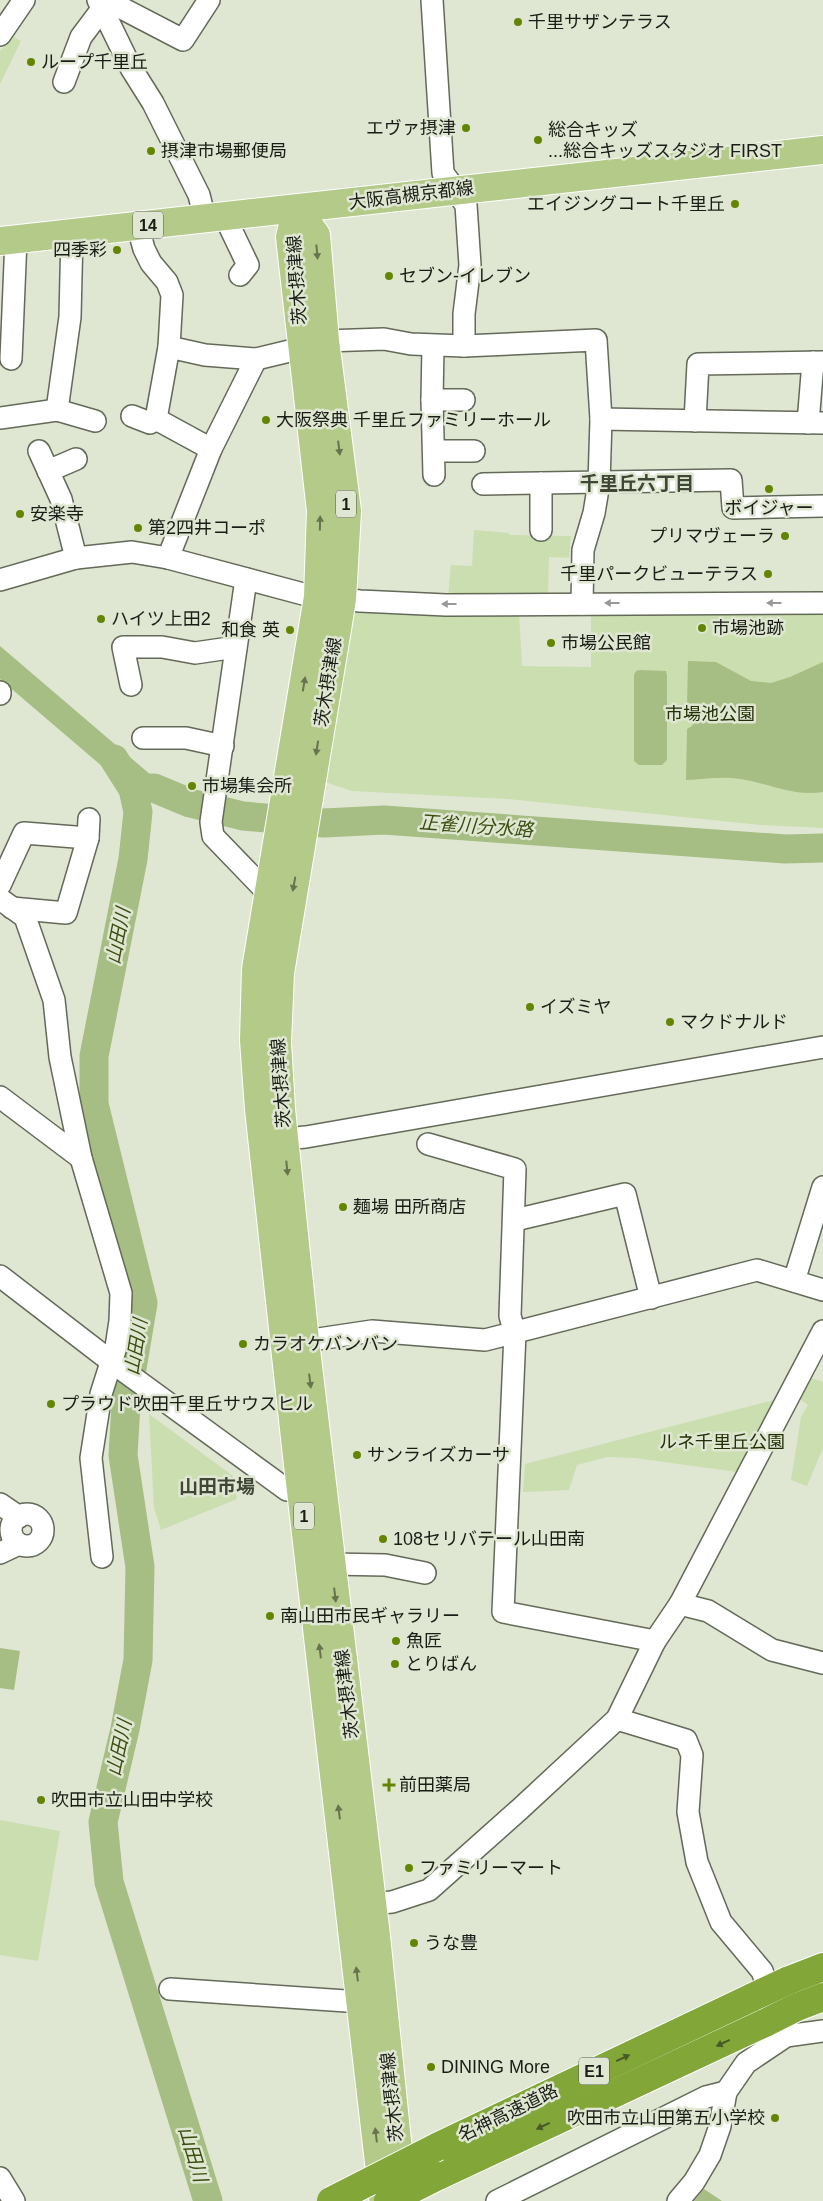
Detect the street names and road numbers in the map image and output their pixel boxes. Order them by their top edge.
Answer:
street label: 大阪高槻京都線 [347,177,475,213]
road number: 14 [133,212,163,238]
street label: 茨木摂津線 [284,234,310,326]
road number: 1 [336,490,356,518]
street label: 茨木摂津線 [311,636,345,728]
street label: 茨木摂津線 [268,1037,294,1129]
road number: 1 [294,1502,314,1530]
street label: 茨木摂津線 [332,1648,362,1740]
street label: 茨木摂津線 [377,2051,407,2143]
road number: E1 [579,2058,609,2084]
street label: 名神高速道路 [455,2080,561,2146]

